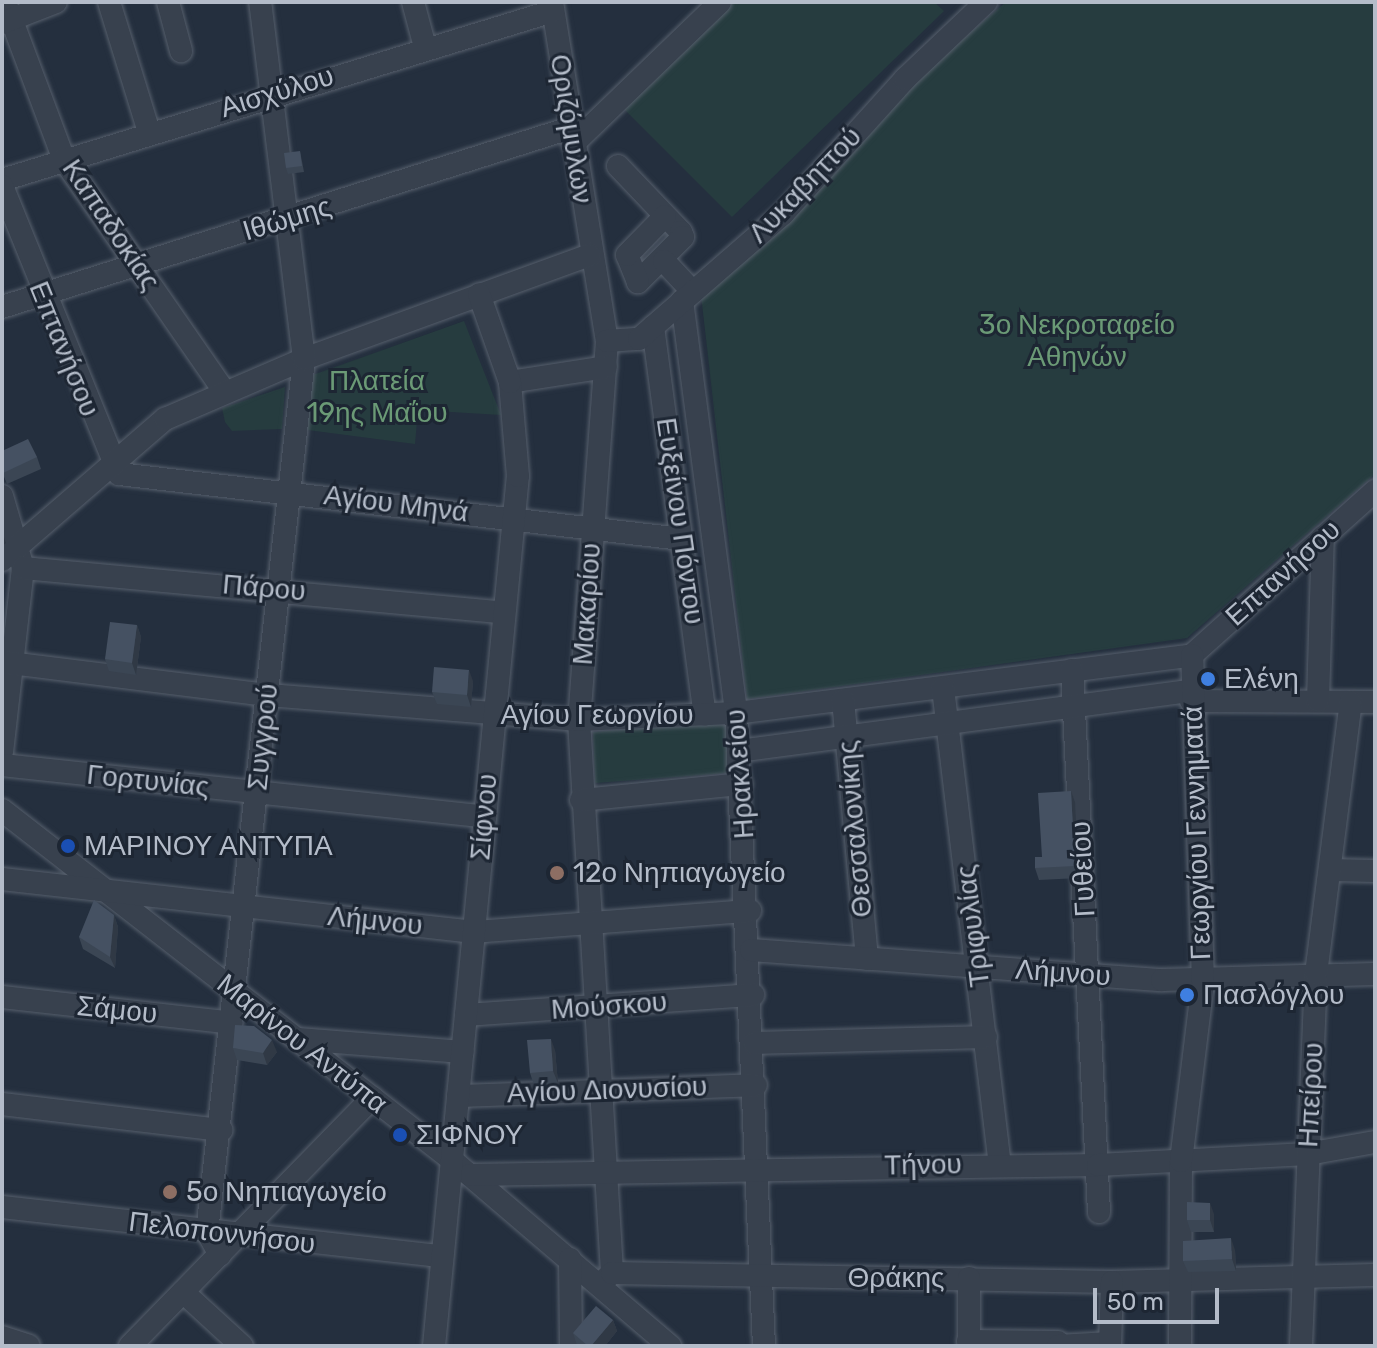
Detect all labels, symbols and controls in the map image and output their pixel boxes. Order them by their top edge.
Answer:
street label: Οριζόμυλων [543,52,599,206]
street label: Αισχύλου [216,59,338,125]
street label: Λυκαβηττού [741,120,869,250]
street label: Καπαδοκίας [55,153,167,297]
street label: Ιθώμης [239,190,335,248]
street label: Επτανήσου [22,277,106,421]
park label: 3ο Νεκροταφείο Αθηνών [979,308,1175,374]
park label: Πλατεία 19ης Μαΐου [306,364,448,430]
street label: Ευξείνου Πόντου [649,416,711,626]
street label: Αγίου Μηνά [322,478,470,530]
street label: Επτανήσου [1219,513,1347,633]
street label: Μακαρίου [566,542,608,666]
street label: Πάρου [221,568,307,608]
place label: Ελένη [1224,662,1299,696]
marker: Ελένη [1199,670,1217,688]
street label: Συγγρού [241,682,285,792]
street label: Αγίου Γεωργίου [501,698,693,732]
street label: Γεωργίου Γεννηματά [1176,705,1218,961]
street label: Ηρακλείου [719,708,761,840]
street label: Θεσσαλονίκης [831,739,879,919]
street label: Γορτυνίας [85,758,211,804]
street label: Σίφνου [463,772,505,862]
street label: Γυθείου [1064,820,1102,918]
place label: ΜΑΡΙΝΟΥ ΑΝΤΥΠΑ [84,829,333,863]
marker: ΜΑΡΙΝΟΥ ΑΝΤΥΠΑ [59,837,77,855]
place label: 12ο Νηπιαγωγείο [573,856,786,890]
street label: Τριφυλίας [949,863,997,989]
marker: 12ο Νηπιαγωγείο [548,864,566,882]
street label: Λήμνου [326,899,424,943]
street label: Λήμνου [1014,953,1112,993]
street label: Μαρίνου Αντύπα [210,967,394,1121]
place label: Πασλόγλου [1203,978,1344,1012]
street label: Μούσκου [550,985,668,1027]
marker: Πασλόγλου [1178,986,1196,1004]
street label: Σάμου [75,989,159,1031]
street label: Ηπείρου [1291,1042,1331,1148]
street label: Αγίου Διονυσίου [506,1070,708,1110]
place label: ΣΙΦΝΟΥ [416,1118,523,1152]
marker: ΣΙΦΝΟΥ [391,1126,409,1144]
street label: Τήνου [884,1148,962,1182]
place label: 5ο Νηπιαγωγείο [186,1175,387,1209]
marker: 5ο Νηπιαγωγείο [161,1183,179,1201]
street label: Πελοποννήσου [127,1205,317,1261]
street label: Θράκης [848,1261,944,1295]
scale bar [1097,1272,1223,1322]
text: 50 m [1107,1288,1164,1316]

